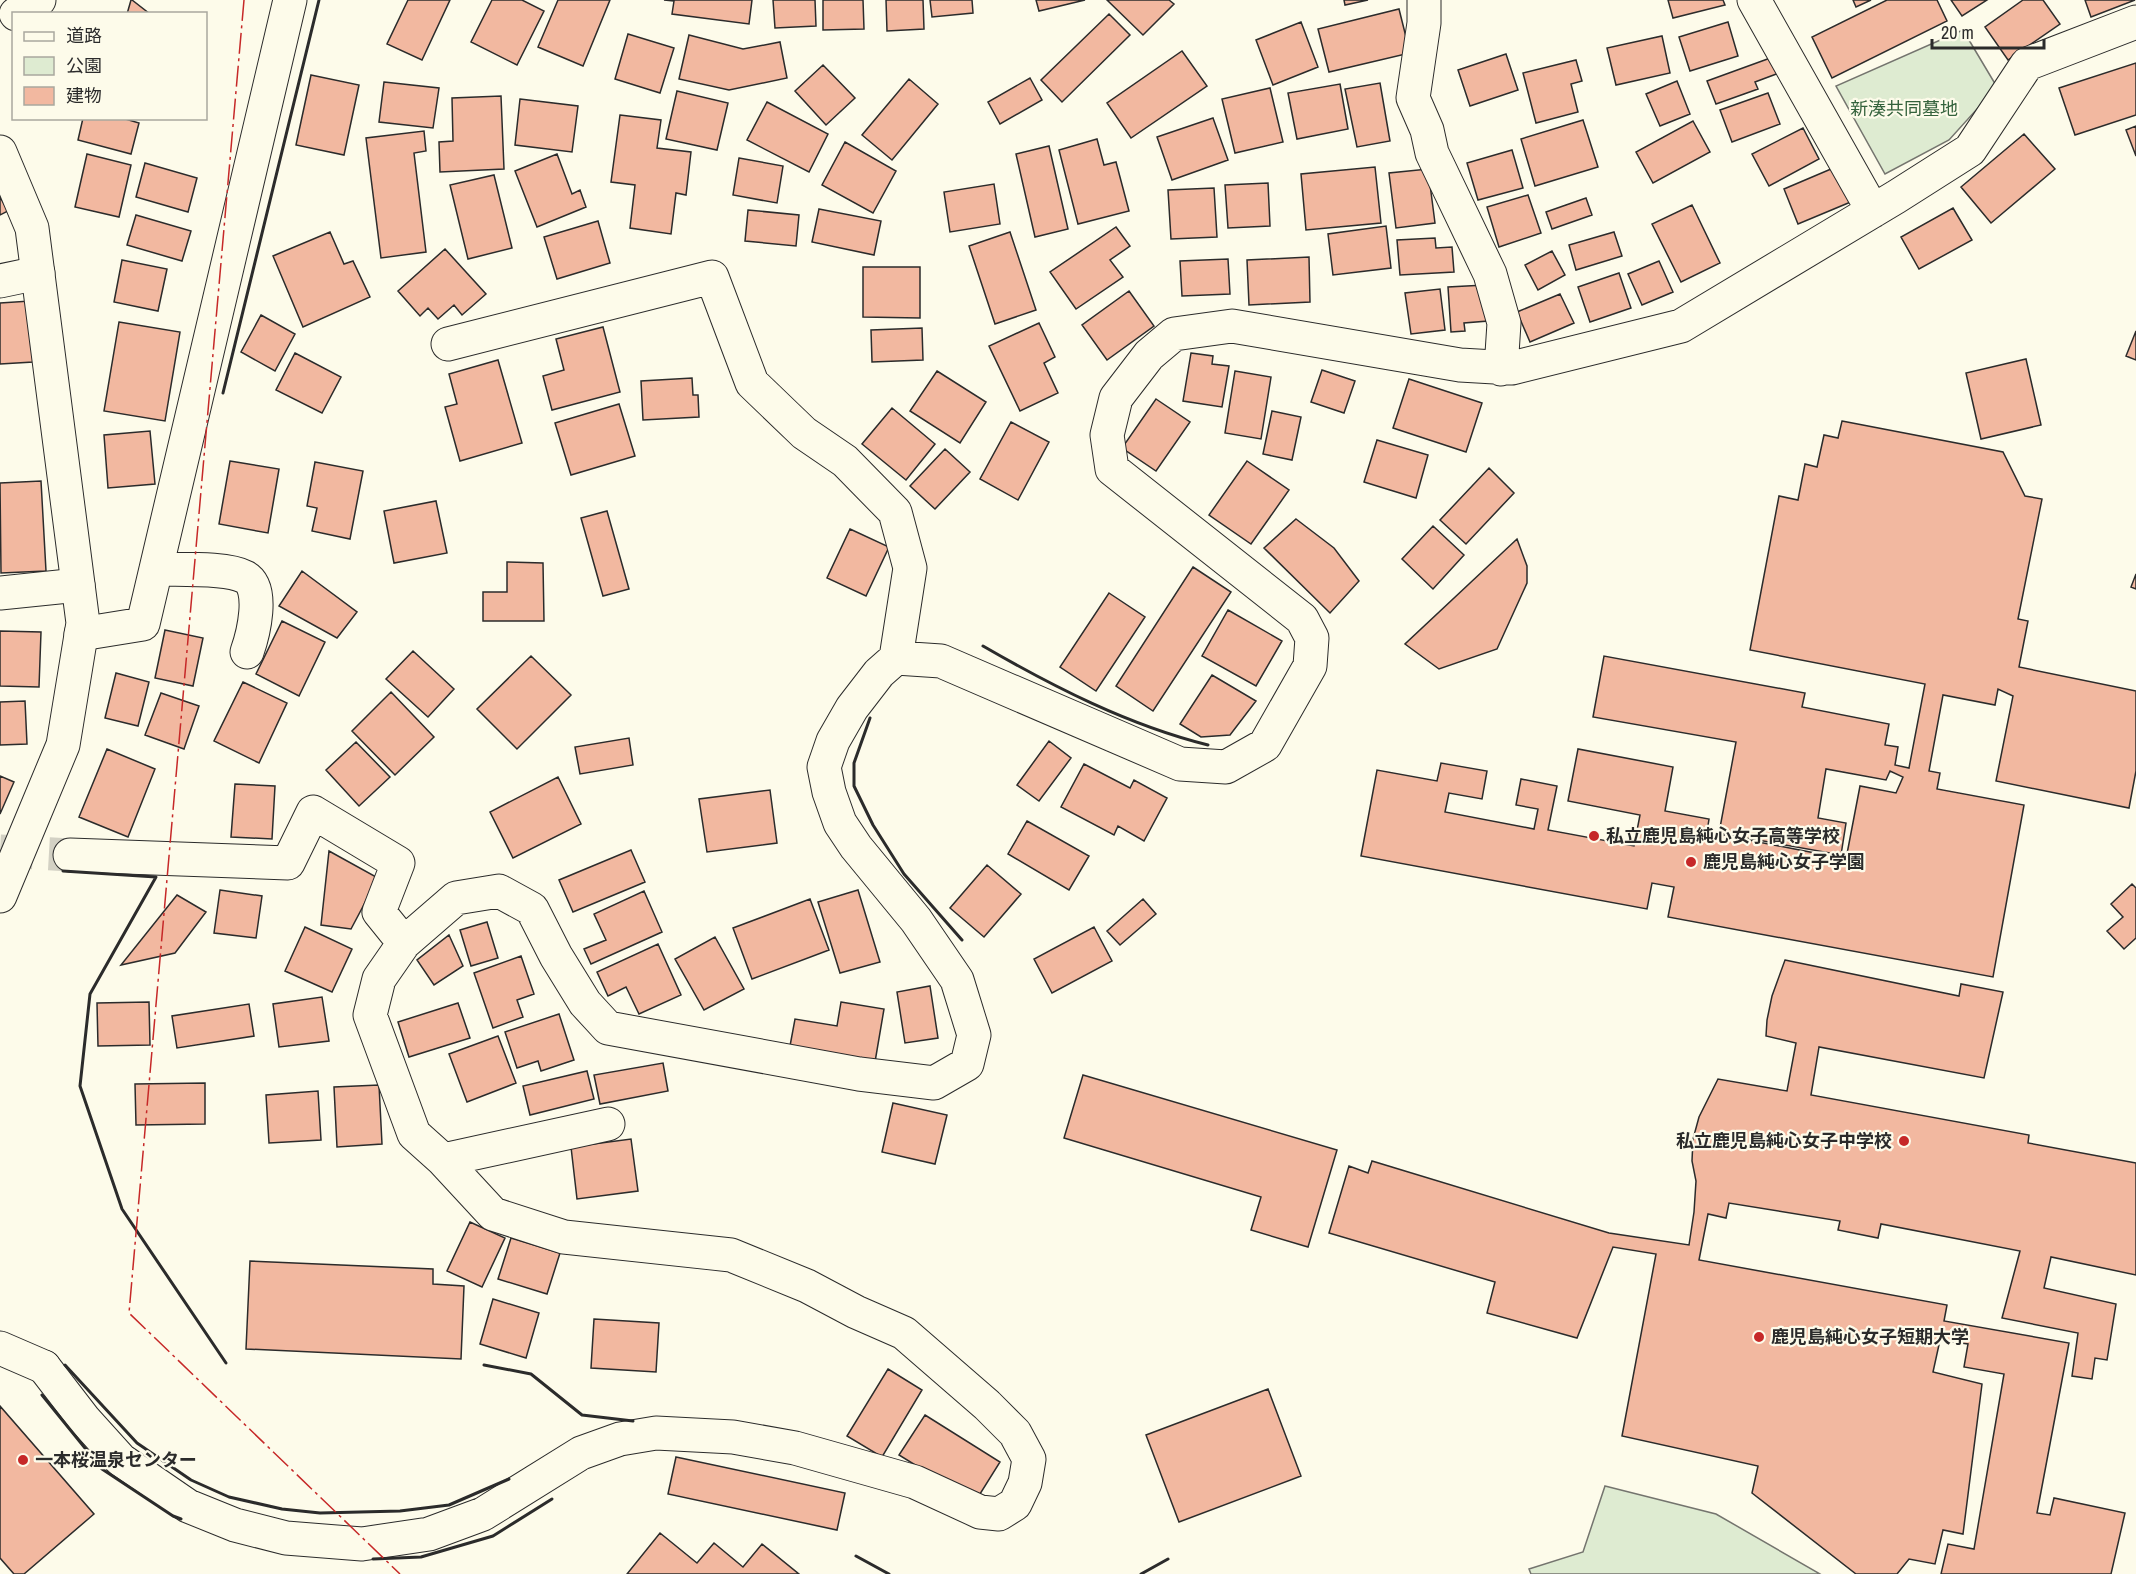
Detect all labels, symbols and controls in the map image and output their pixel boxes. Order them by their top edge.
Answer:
legend [12,12,207,120]
scale bar [1932,12,2044,50]
text: 20 m [1941,20,1974,45]
text: 道路 [66,23,102,48]
text: 公園 [66,53,102,78]
text: 建物 [66,83,102,108]
park label: 新湊共同墓地 [1850,96,1958,121]
place label: 私立鹿児島純心女子高等学校 [1606,823,1840,848]
marker: 私立鹿児島純心女子高等学校 [1587,829,1601,843]
place label: 鹿児島純心女子学園 [1703,849,1865,874]
marker: 鹿児島純心女子学園 [1684,855,1698,869]
place label: 私立鹿児島純心女子中学校 [1676,1128,1892,1153]
marker: 私立鹿児島純心女子中学校 [1897,1134,1911,1148]
place label: 鹿児島純心女子短期大学 [1771,1324,1969,1349]
marker: 鹿児島純心女子短期大学 [1752,1330,1766,1344]
place label: 一本桜温泉センター [35,1447,197,1472]
marker: 一本桜温泉センター [16,1453,30,1467]

